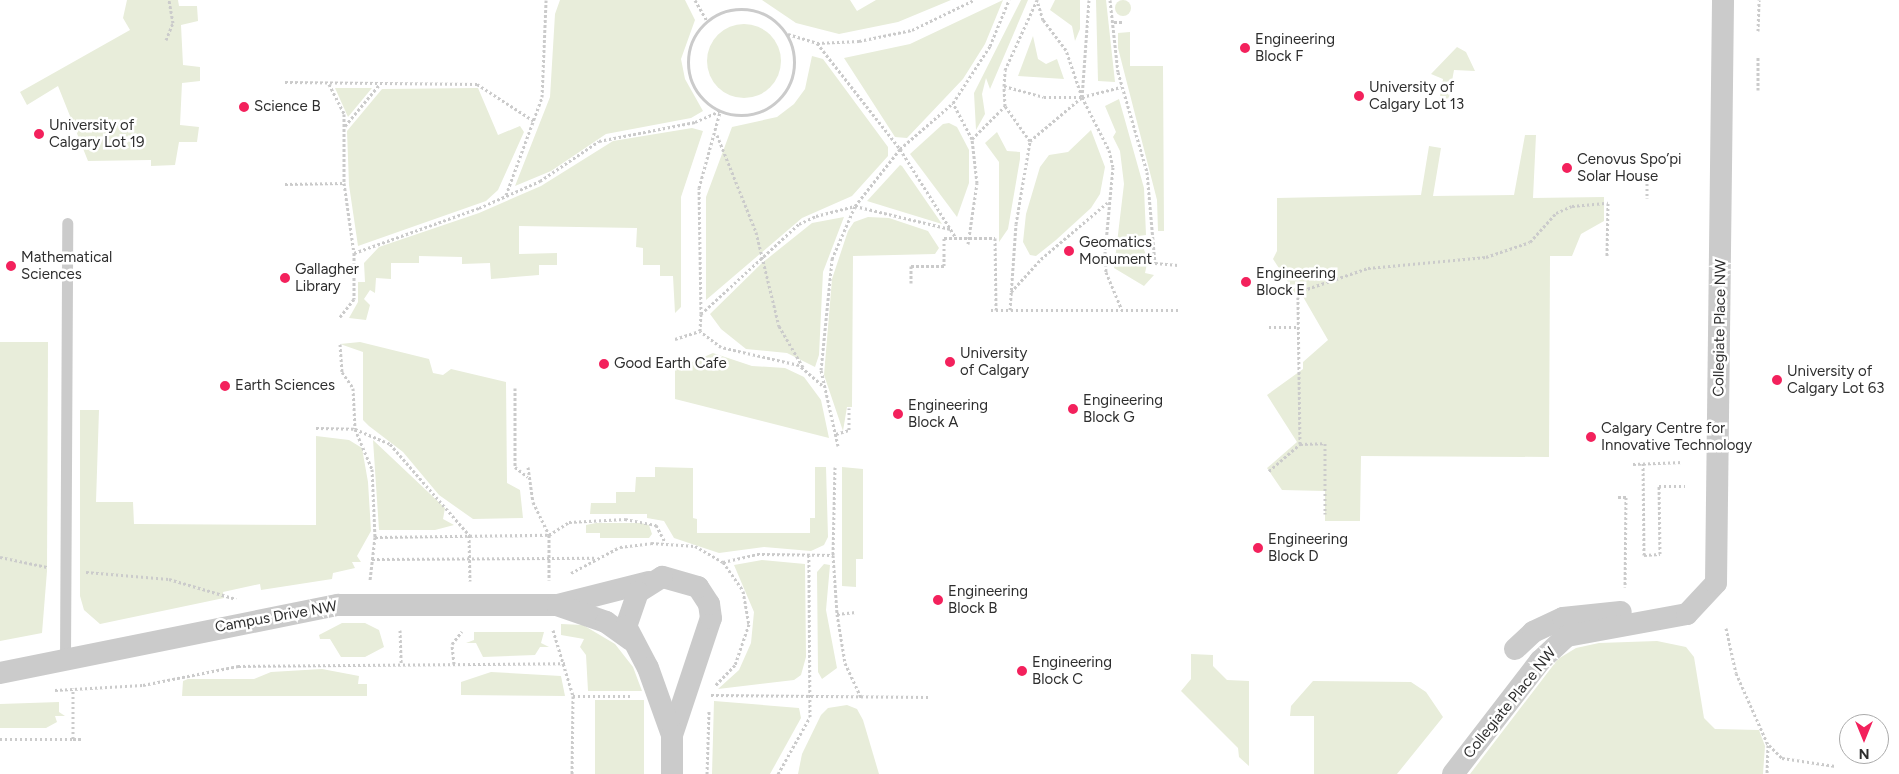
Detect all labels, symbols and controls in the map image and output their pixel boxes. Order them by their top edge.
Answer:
place label: Engineering Block F [1255,30,1335,65]
marker: Engineering Block F [1239,42,1251,54]
place label: University of Calgary Lot 13 [1369,78,1464,113]
marker: University of Calgary Lot 13 [1353,90,1365,102]
place label: Science B [254,98,321,116]
marker: Science B [238,101,250,113]
place label: University of Calgary Lot 19 [49,116,144,151]
marker: University of Calgary Lot 19 [33,128,45,140]
place label: Cenovus Spo’pi Solar House [1577,150,1682,185]
marker: Cenovus Spo’pi Solar House [1561,162,1573,174]
place label: Geomatics Monument [1079,233,1152,268]
marker: Geomatics Monument [1063,245,1075,257]
place label: Mathematical Sciences [21,248,112,283]
street label: Collegiate Place NW [1710,259,1730,397]
marker: Mathematical Sciences [5,260,17,272]
place label: Gallagher Library [295,260,359,295]
place label: Engineering Block E [1256,264,1336,299]
marker: Gallagher Library [279,272,291,284]
marker: Engineering Block E [1240,276,1252,288]
place label: University of Calgary [960,344,1029,379]
place label: Good Earth Cafe [614,355,727,373]
marker: University of Calgary [944,356,956,368]
marker: Good Earth Cafe [598,358,610,370]
place label: University of Calgary Lot 63 [1787,362,1884,397]
marker: University of Calgary Lot 63 [1771,374,1783,386]
place label: Earth Sciences [235,377,335,395]
marker: Earth Sciences [219,380,231,392]
place label: Engineering Block G [1083,391,1163,426]
place label: Engineering Block A [908,396,988,431]
marker: Engineering Block G [1067,403,1079,415]
marker: Engineering Block A [892,408,904,420]
place label: Calgary Centre for Innovative Technology [1601,419,1752,454]
marker: Calgary Centre for Innovative Technology [1585,431,1597,443]
place label: Engineering Block D [1268,530,1348,565]
marker: Engineering Block D [1252,542,1264,554]
place label: Engineering Block B [948,582,1028,617]
marker: Engineering Block B [932,594,944,606]
street label: Campus Drive NW [214,597,338,637]
street label: Collegiate Place NW [1460,644,1560,762]
place label: Engineering Block C [1032,653,1112,688]
marker: Engineering Block C [1016,665,1028,677]
north arrow [1839,714,1889,764]
text: N [1859,745,1869,762]

